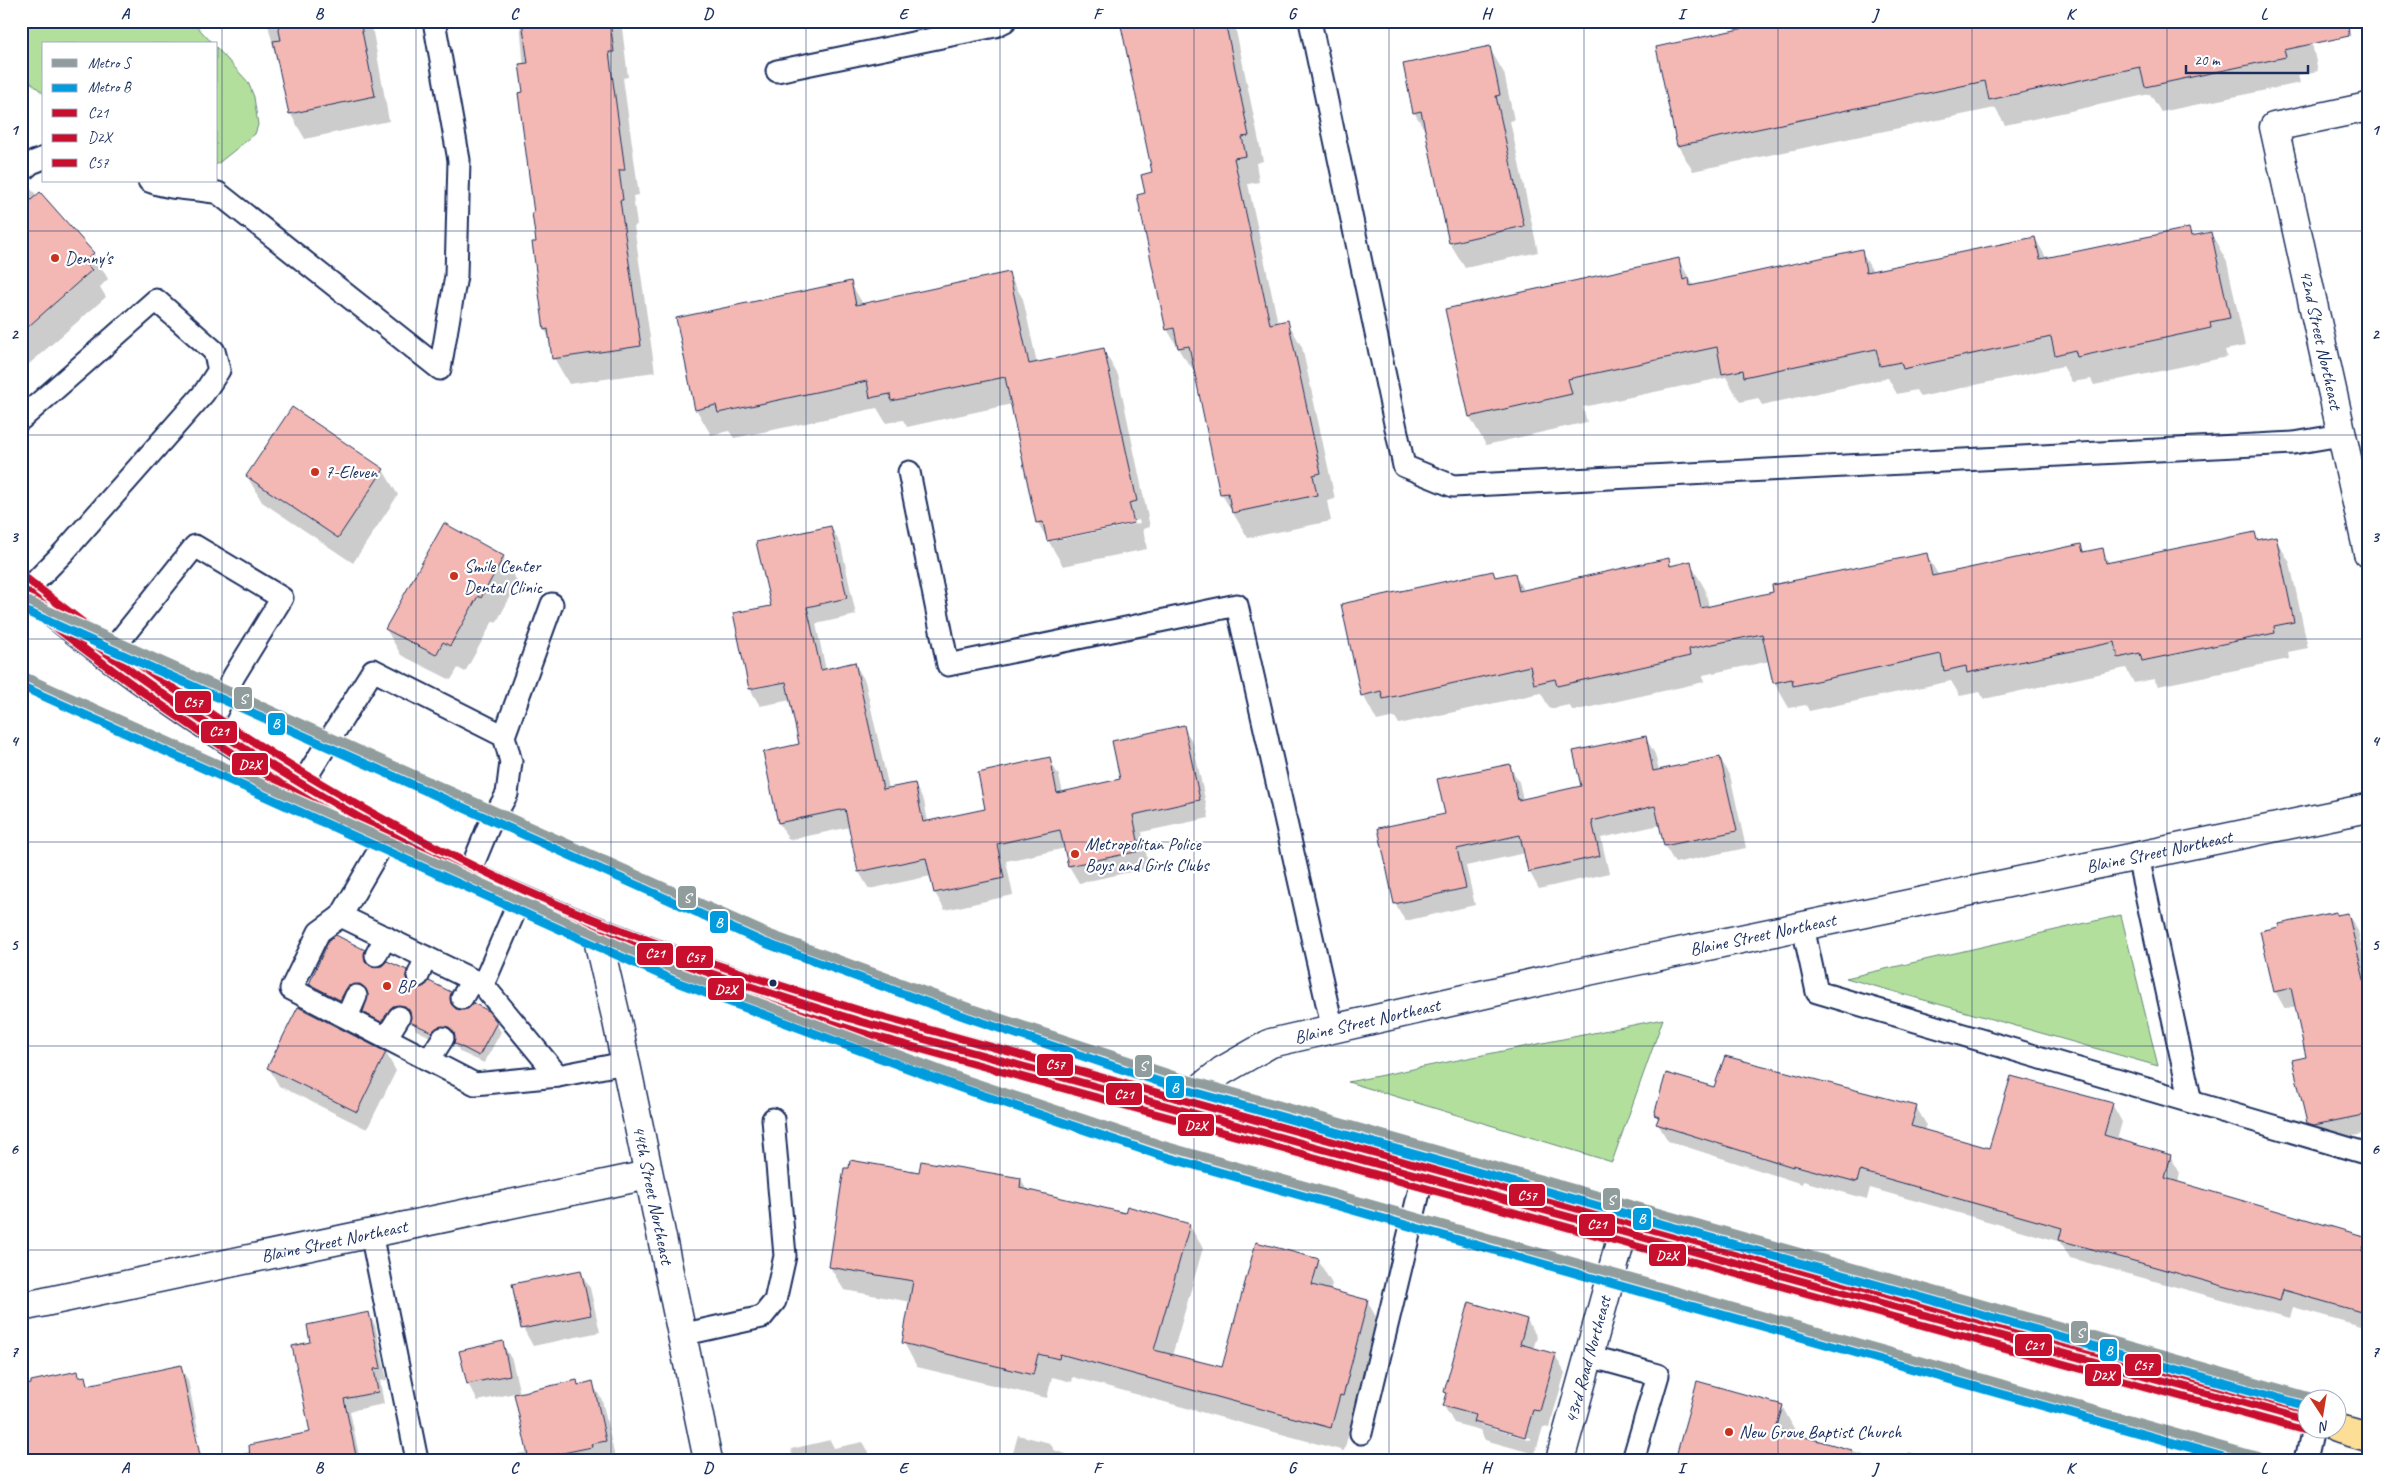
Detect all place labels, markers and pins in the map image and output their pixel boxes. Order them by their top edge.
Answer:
place label: Denny's [65,247,114,269]
marker: Denny's [49,252,61,264]
place label: 7-Eleven [325,461,378,483]
marker: 7-Eleven [309,466,321,478]
place label: Smile Center Dental Clinic [464,555,544,598]
marker: Smile Center Dental Clinic [448,570,460,582]
place label: Metropolitan Police Boys and Girls Clubs [1085,833,1210,876]
marker: Metropolitan Police Boys and Girls Clubs [1069,848,1081,860]
place label: BP [397,975,417,997]
unlabelled marker [768,978,778,988]
marker: BP [381,980,393,992]
place label: New Grove Baptist Church [1739,1421,1902,1443]
marker: New Grove Baptist Church [1723,1426,1735,1438]

